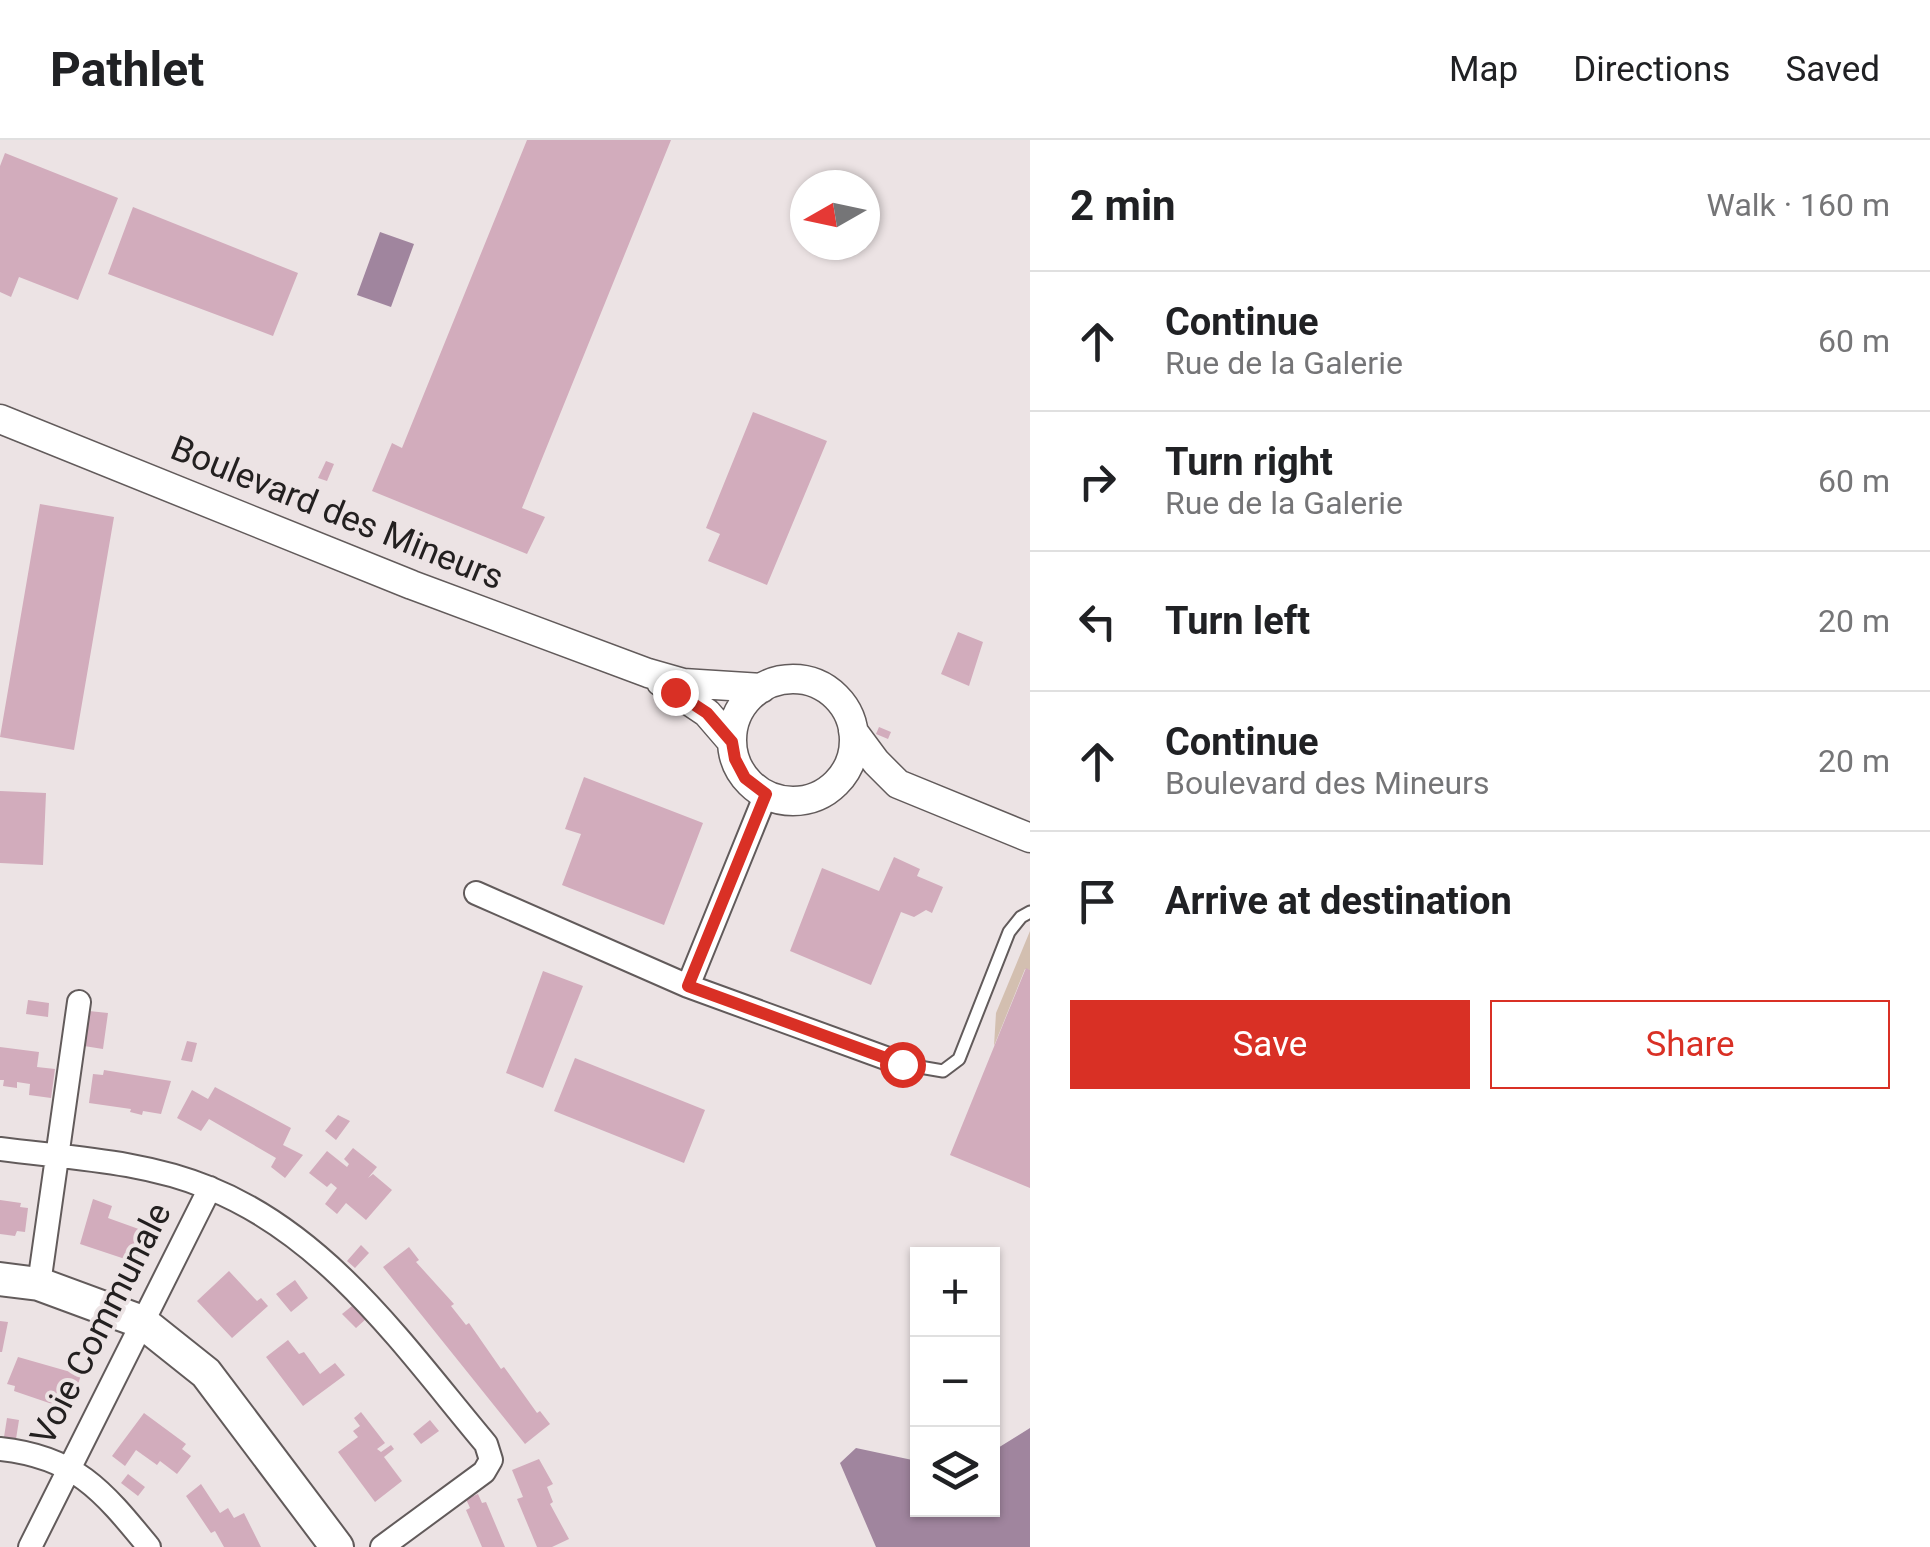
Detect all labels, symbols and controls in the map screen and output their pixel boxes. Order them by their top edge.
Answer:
text: Pathlet [50,41,204,98]
text: Map [1449,49,1518,90]
text: Directions [1573,49,1730,90]
text: Saved [1785,49,1880,90]
north arrow [790,170,880,260]
text: 2 min [1070,181,1176,230]
text: Walk · 160 m [1707,186,1890,224]
text: Continue [1165,300,1319,344]
icon: ahead [1070,314,1125,369]
text: 60 m [1818,322,1890,360]
text: Rue de la Galerie [1165,344,1403,382]
street label: Boulevard des Mineurs [165,428,509,598]
text: Turn right [1165,440,1333,484]
icon: right [1070,454,1125,509]
text: 60 m [1818,462,1890,500]
text: Rue de la Galerie [1165,484,1403,522]
icon: left [1070,594,1125,649]
text: Turn left [1165,599,1310,643]
text: 20 m [1818,602,1890,640]
route end [653,670,699,716]
text: Continue [1165,720,1319,764]
icon: ahead [1070,734,1125,789]
text: 20 m [1818,742,1890,780]
text: Boulevard des Mineurs [1165,764,1489,802]
icon: arrive [1070,874,1125,929]
text: Arrive at destination [1165,879,1512,923]
button: Save [1070,1000,1470,1089]
button: Share [1490,1000,1890,1089]
route start [880,1042,926,1088]
street label: Voie Communale [22,1196,180,1452]
map controls [910,1247,1000,1517]
button: + [910,1247,1000,1337]
button: − [910,1337,1000,1427]
button: layers [910,1427,1000,1517]

